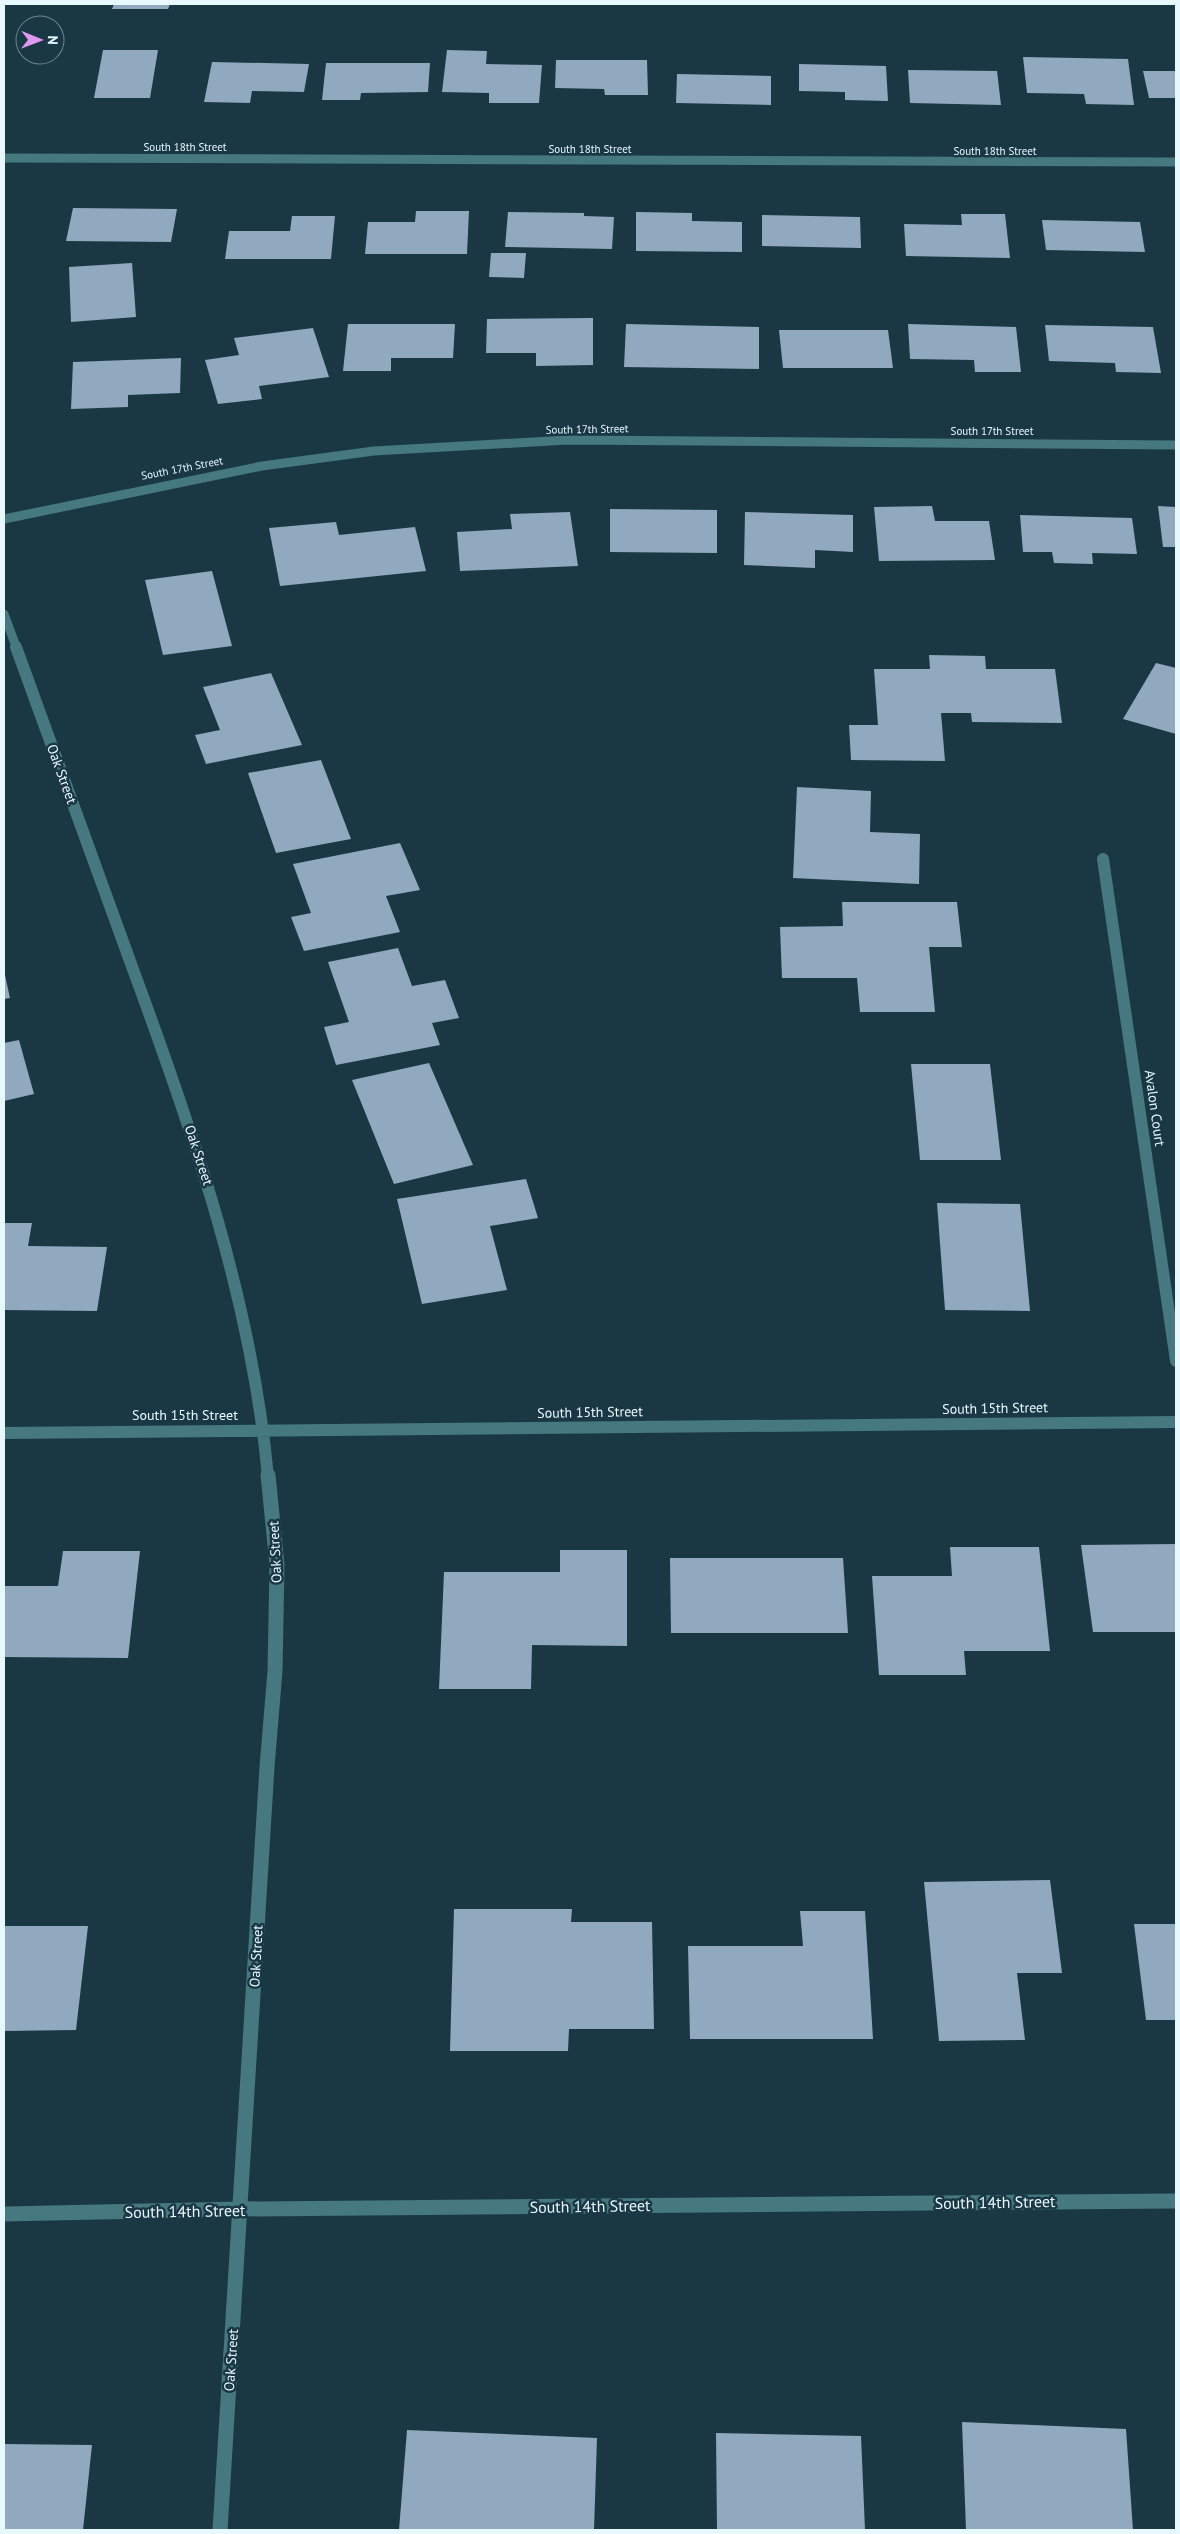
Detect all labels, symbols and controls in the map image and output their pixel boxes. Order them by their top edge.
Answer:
north arrow [15,15,65,65]
text: N [44,35,62,45]
street label: South 18th Street [143,140,227,154]
street label: South 18th Street [548,142,632,156]
street label: South 18th Street [953,144,1037,158]
street label: South 17th Street [545,421,629,437]
street label: South 17th Street [951,424,1034,438]
street label: South 17th Street [140,453,224,483]
street label: Oak Street [43,742,81,807]
street label: Avalon Court [1141,1069,1169,1148]
street label: Oak Street [181,1123,217,1188]
street label: South 15th Street [942,1398,1048,1418]
street label: South 15th Street [537,1402,643,1422]
street label: South 15th Street [132,1406,238,1424]
street label: Oak Street [264,1520,286,1584]
street label: Oak Street [245,1924,267,1988]
street label: South 14th Street [934,2191,1056,2213]
street label: South 14th Street [529,2195,651,2217]
street label: South 14th Street [124,2200,246,2222]
street label: Oak Street [220,2328,242,2392]

